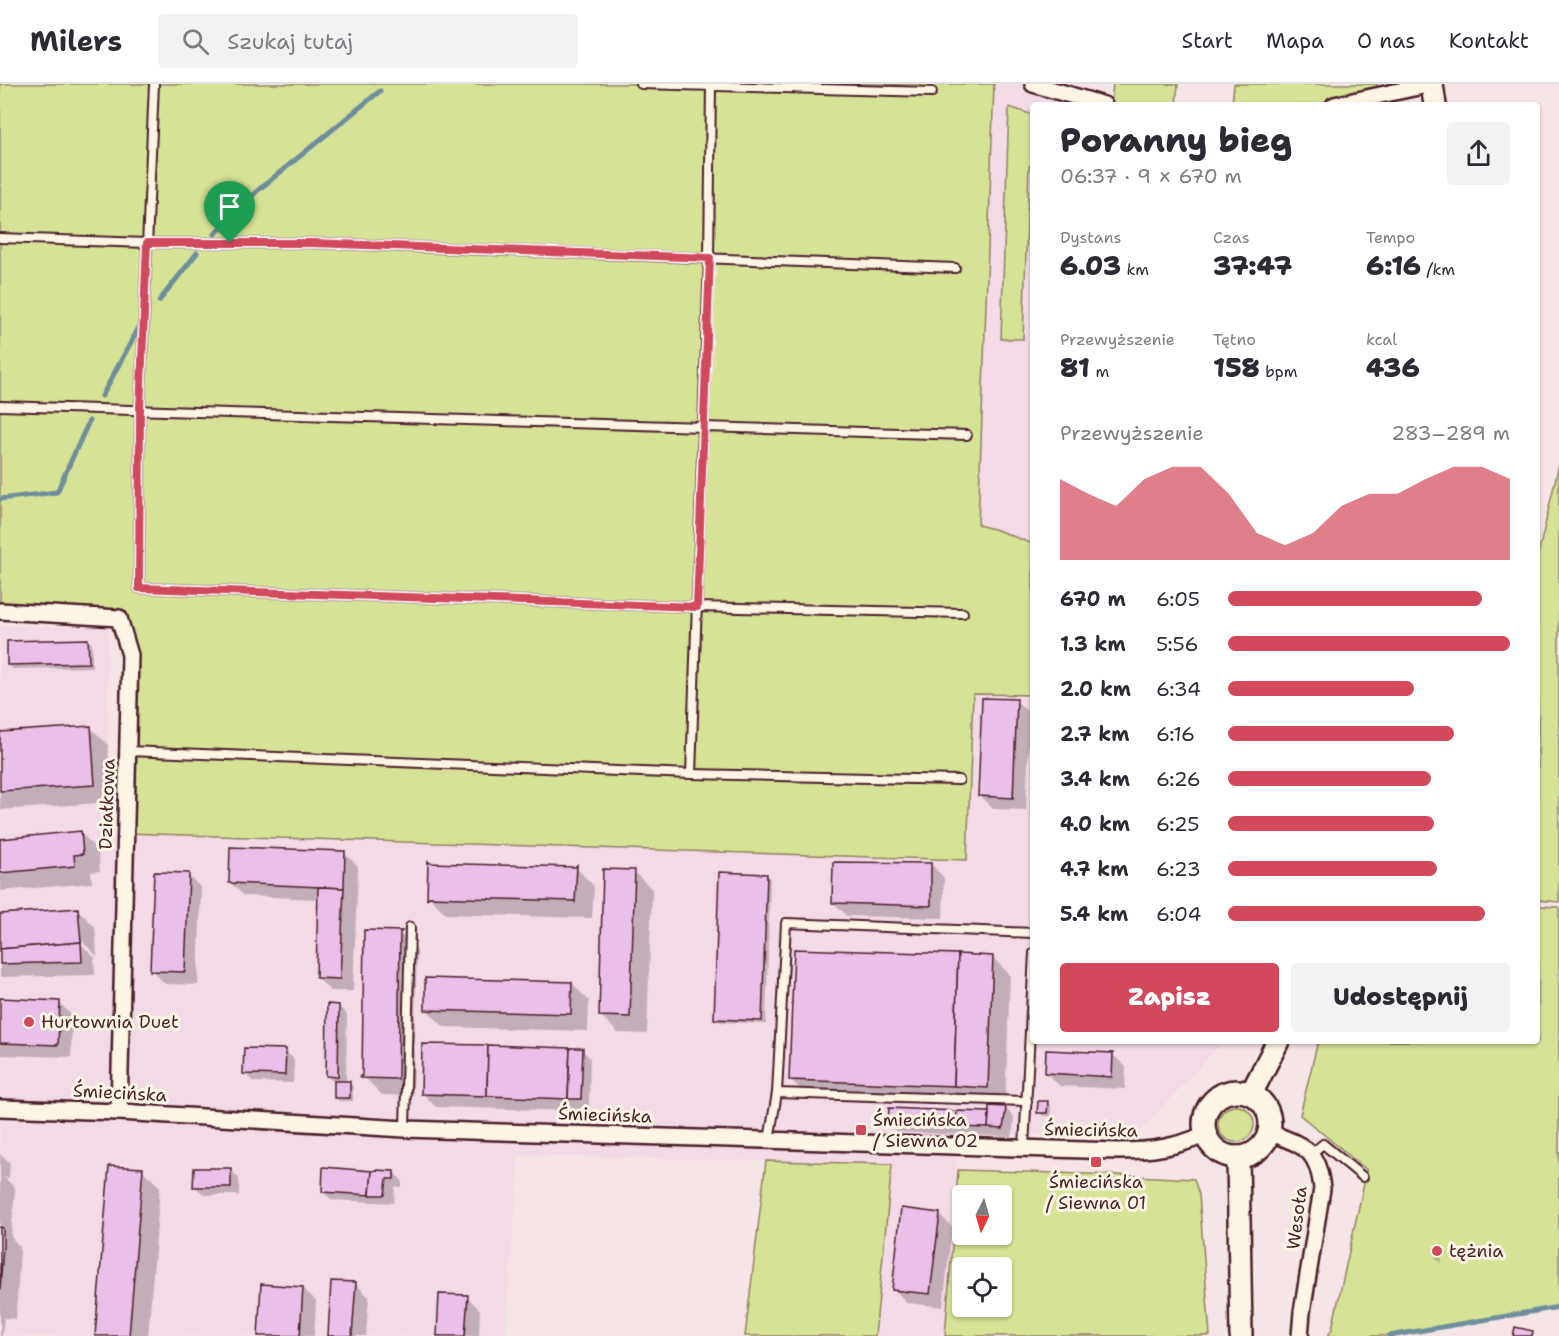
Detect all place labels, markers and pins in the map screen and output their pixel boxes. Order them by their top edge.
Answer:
pin [204,181,255,243]
place label: Hurtownia Duet [41,1010,179,1034]
marker: Hurtownia Duet [22,1015,36,1029]
place label: Śmiecińska / Siewna 02 [873,1108,978,1153]
marker: Śmiecińska / Siewna 02 [854,1123,868,1137]
marker: Śmiecińska / Siewna 01 [1089,1155,1103,1169]
place label: Śmiecińska / Siewna 01 [1046,1170,1146,1215]
place label: tężnia [1449,1239,1503,1263]
marker: tężnia [1430,1244,1444,1258]

